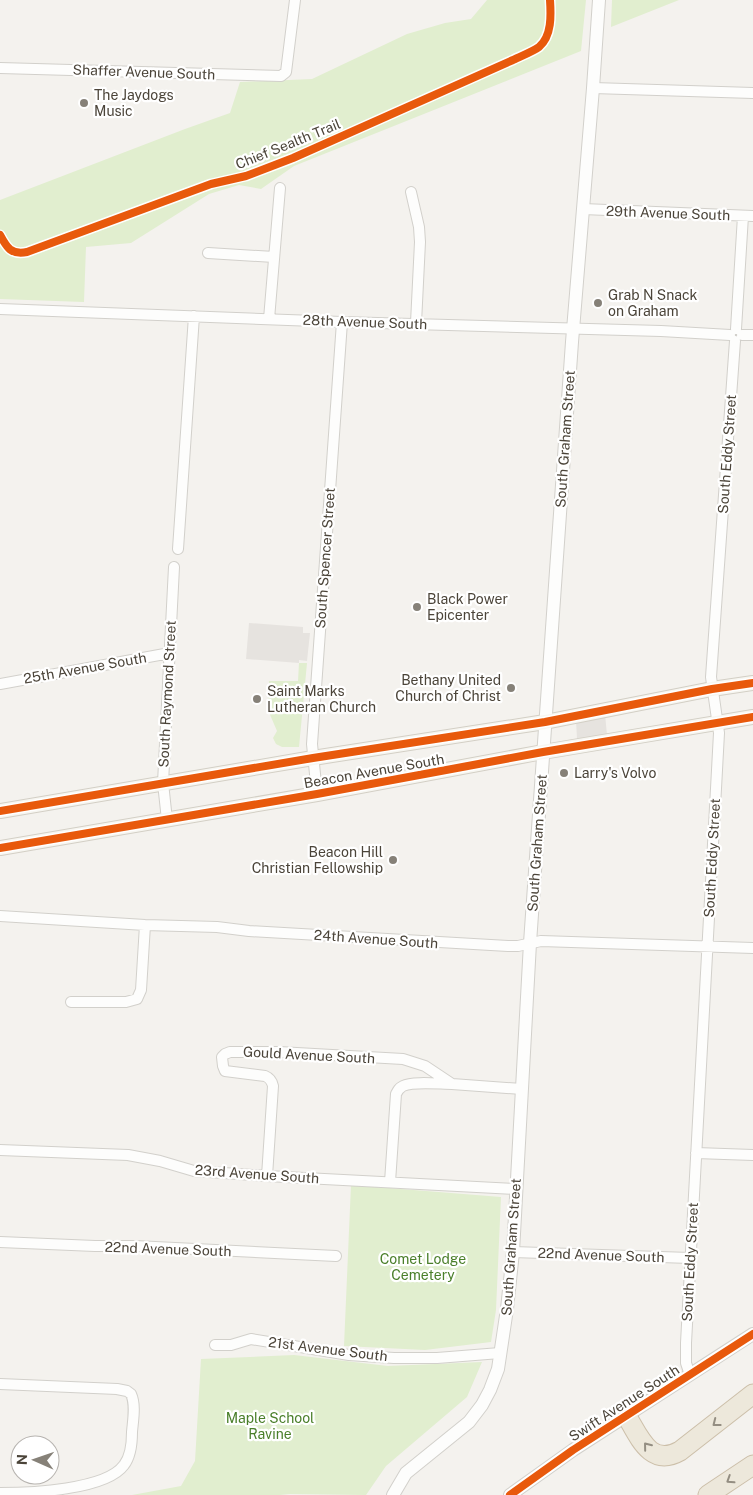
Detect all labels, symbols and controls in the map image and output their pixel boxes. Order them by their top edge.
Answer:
street label: Shaffer Avenue South [72,62,216,82]
place label: The Jaydogs Music [94,87,174,119]
marker: The Jaydogs Music [78,97,90,109]
street label: Chief Sealth Trail [233,116,343,172]
street label: 29th Avenue South [606,203,730,223]
place label: Grab N Snack on Graham [608,287,698,319]
marker: Grab N Snack on Graham [592,297,604,309]
street label: 28th Avenue South [302,312,428,332]
street label: South Graham Street [552,370,578,508]
street label: South Eddy Street [715,394,739,514]
street label: South Spencer Street [312,487,338,629]
place label: Black Power Epicenter [427,591,508,623]
marker: Black Power Epicenter [411,601,423,613]
street label: South Raymond Street [155,620,179,768]
street label: 25th Avenue South [22,649,148,687]
place label: Bethany United Church of Christ [395,672,501,704]
marker: Bethany United Church of Christ [505,682,517,694]
place label: Saint Marks Lutheran Church [267,683,376,715]
marker: Saint Marks Lutheran Church [251,693,263,705]
street label: Beacon Avenue South [303,751,445,791]
place label: Larry's Volvo [574,765,656,781]
marker: Larry's Volvo [558,767,570,779]
street label: South Graham Street [524,774,550,912]
street label: South Eddy Street [701,798,723,918]
place label: Beacon Hill Christian Fellowship [252,844,383,876]
marker: Beacon Hill Christian Fellowship [387,854,399,866]
street label: 24th Avenue South [313,927,439,951]
street label: Gould Avenue South [243,1044,375,1066]
street label: 23rd Avenue South [194,1162,320,1186]
street label: South Graham Street [498,1178,524,1316]
street label: South Eddy Street [679,1202,701,1322]
street label: 22nd Avenue South [104,1239,232,1259]
street label: 22nd Avenue South [537,1245,665,1265]
park label: Comet Lodge Cemetery [380,1251,466,1283]
street label: 21st Avenue South [267,1334,389,1364]
street label: Swift Avenue South [566,1361,682,1445]
park label: Maple School Ravine [226,1410,314,1442]
one-way arrow [713,1418,722,1426]
north arrow [10,1435,60,1485]
one-way arrow [643,1442,652,1451]
text: N [14,1454,30,1465]
one-way arrow [727,1474,736,1483]

